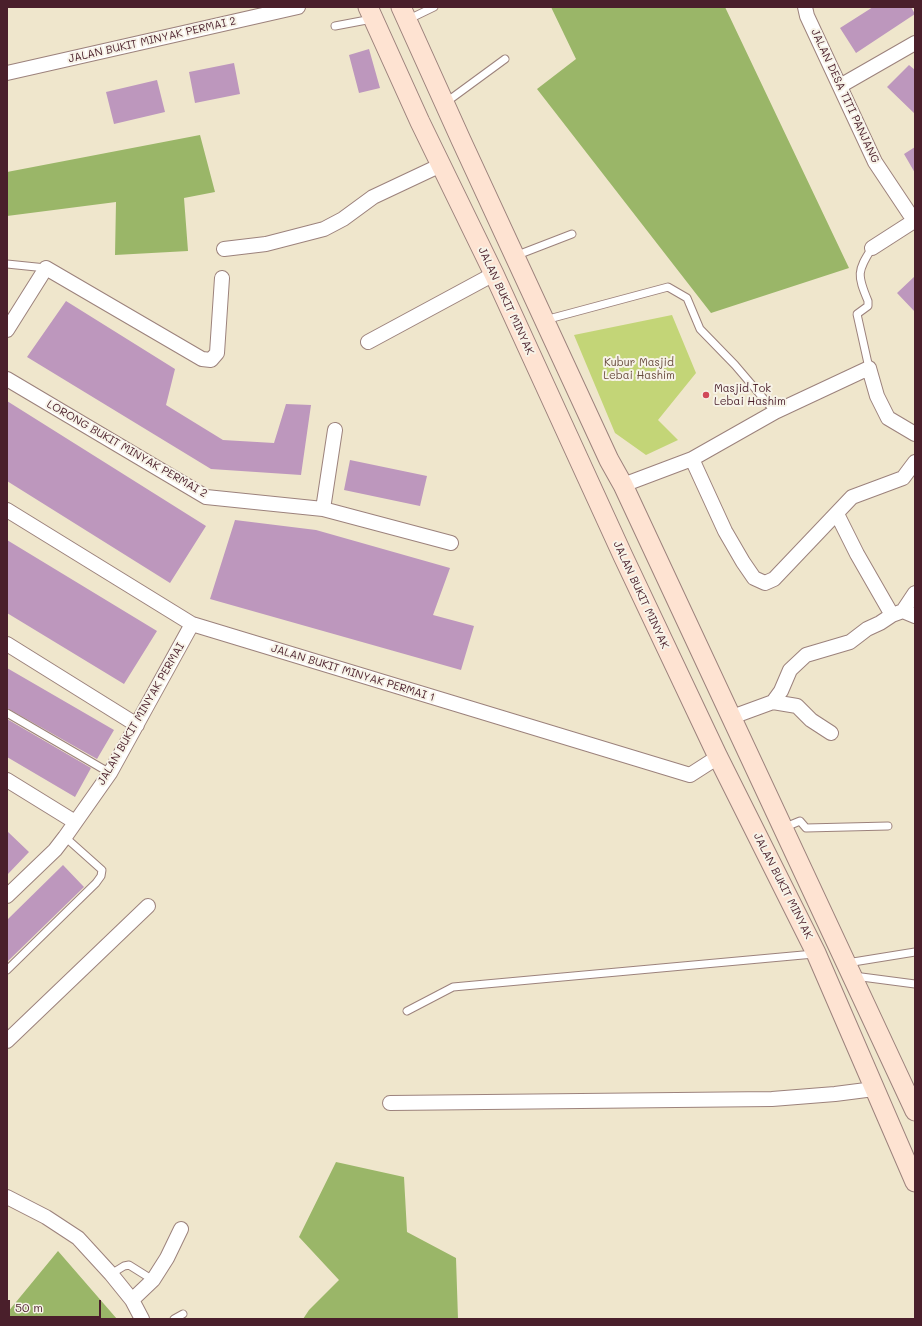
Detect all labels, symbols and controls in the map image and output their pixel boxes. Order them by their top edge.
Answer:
street label: JALAN BUKIT MINYAK PERMAI 2 [67,14,237,66]
street label: JALAN DESA TITI PANJANG [808,27,882,165]
street label: JALAN BUKIT MINYAK [475,245,537,357]
park label: Kubur Masjid Lebai Hashim [603,356,675,382]
place label: Masjid Tok Lebai Hashim [714,382,786,408]
marker: Masjid Tok Lebai Hashim [701,390,711,400]
street label: LORONG BUKIT MINYAK PERMAI 2 [44,398,210,500]
street label: JALAN BUKIT MINYAK [610,539,672,651]
street label: JALAN BUKIT MINYAK PERMAI [95,641,187,787]
street label: JALAN BUKIT MINYAK PERMAI 1 [270,642,436,704]
street label: JALAN BUKIT MINYAK [751,831,815,941]
scale bar [10,1292,103,1318]
text: 50 m [15,1299,43,1315]

